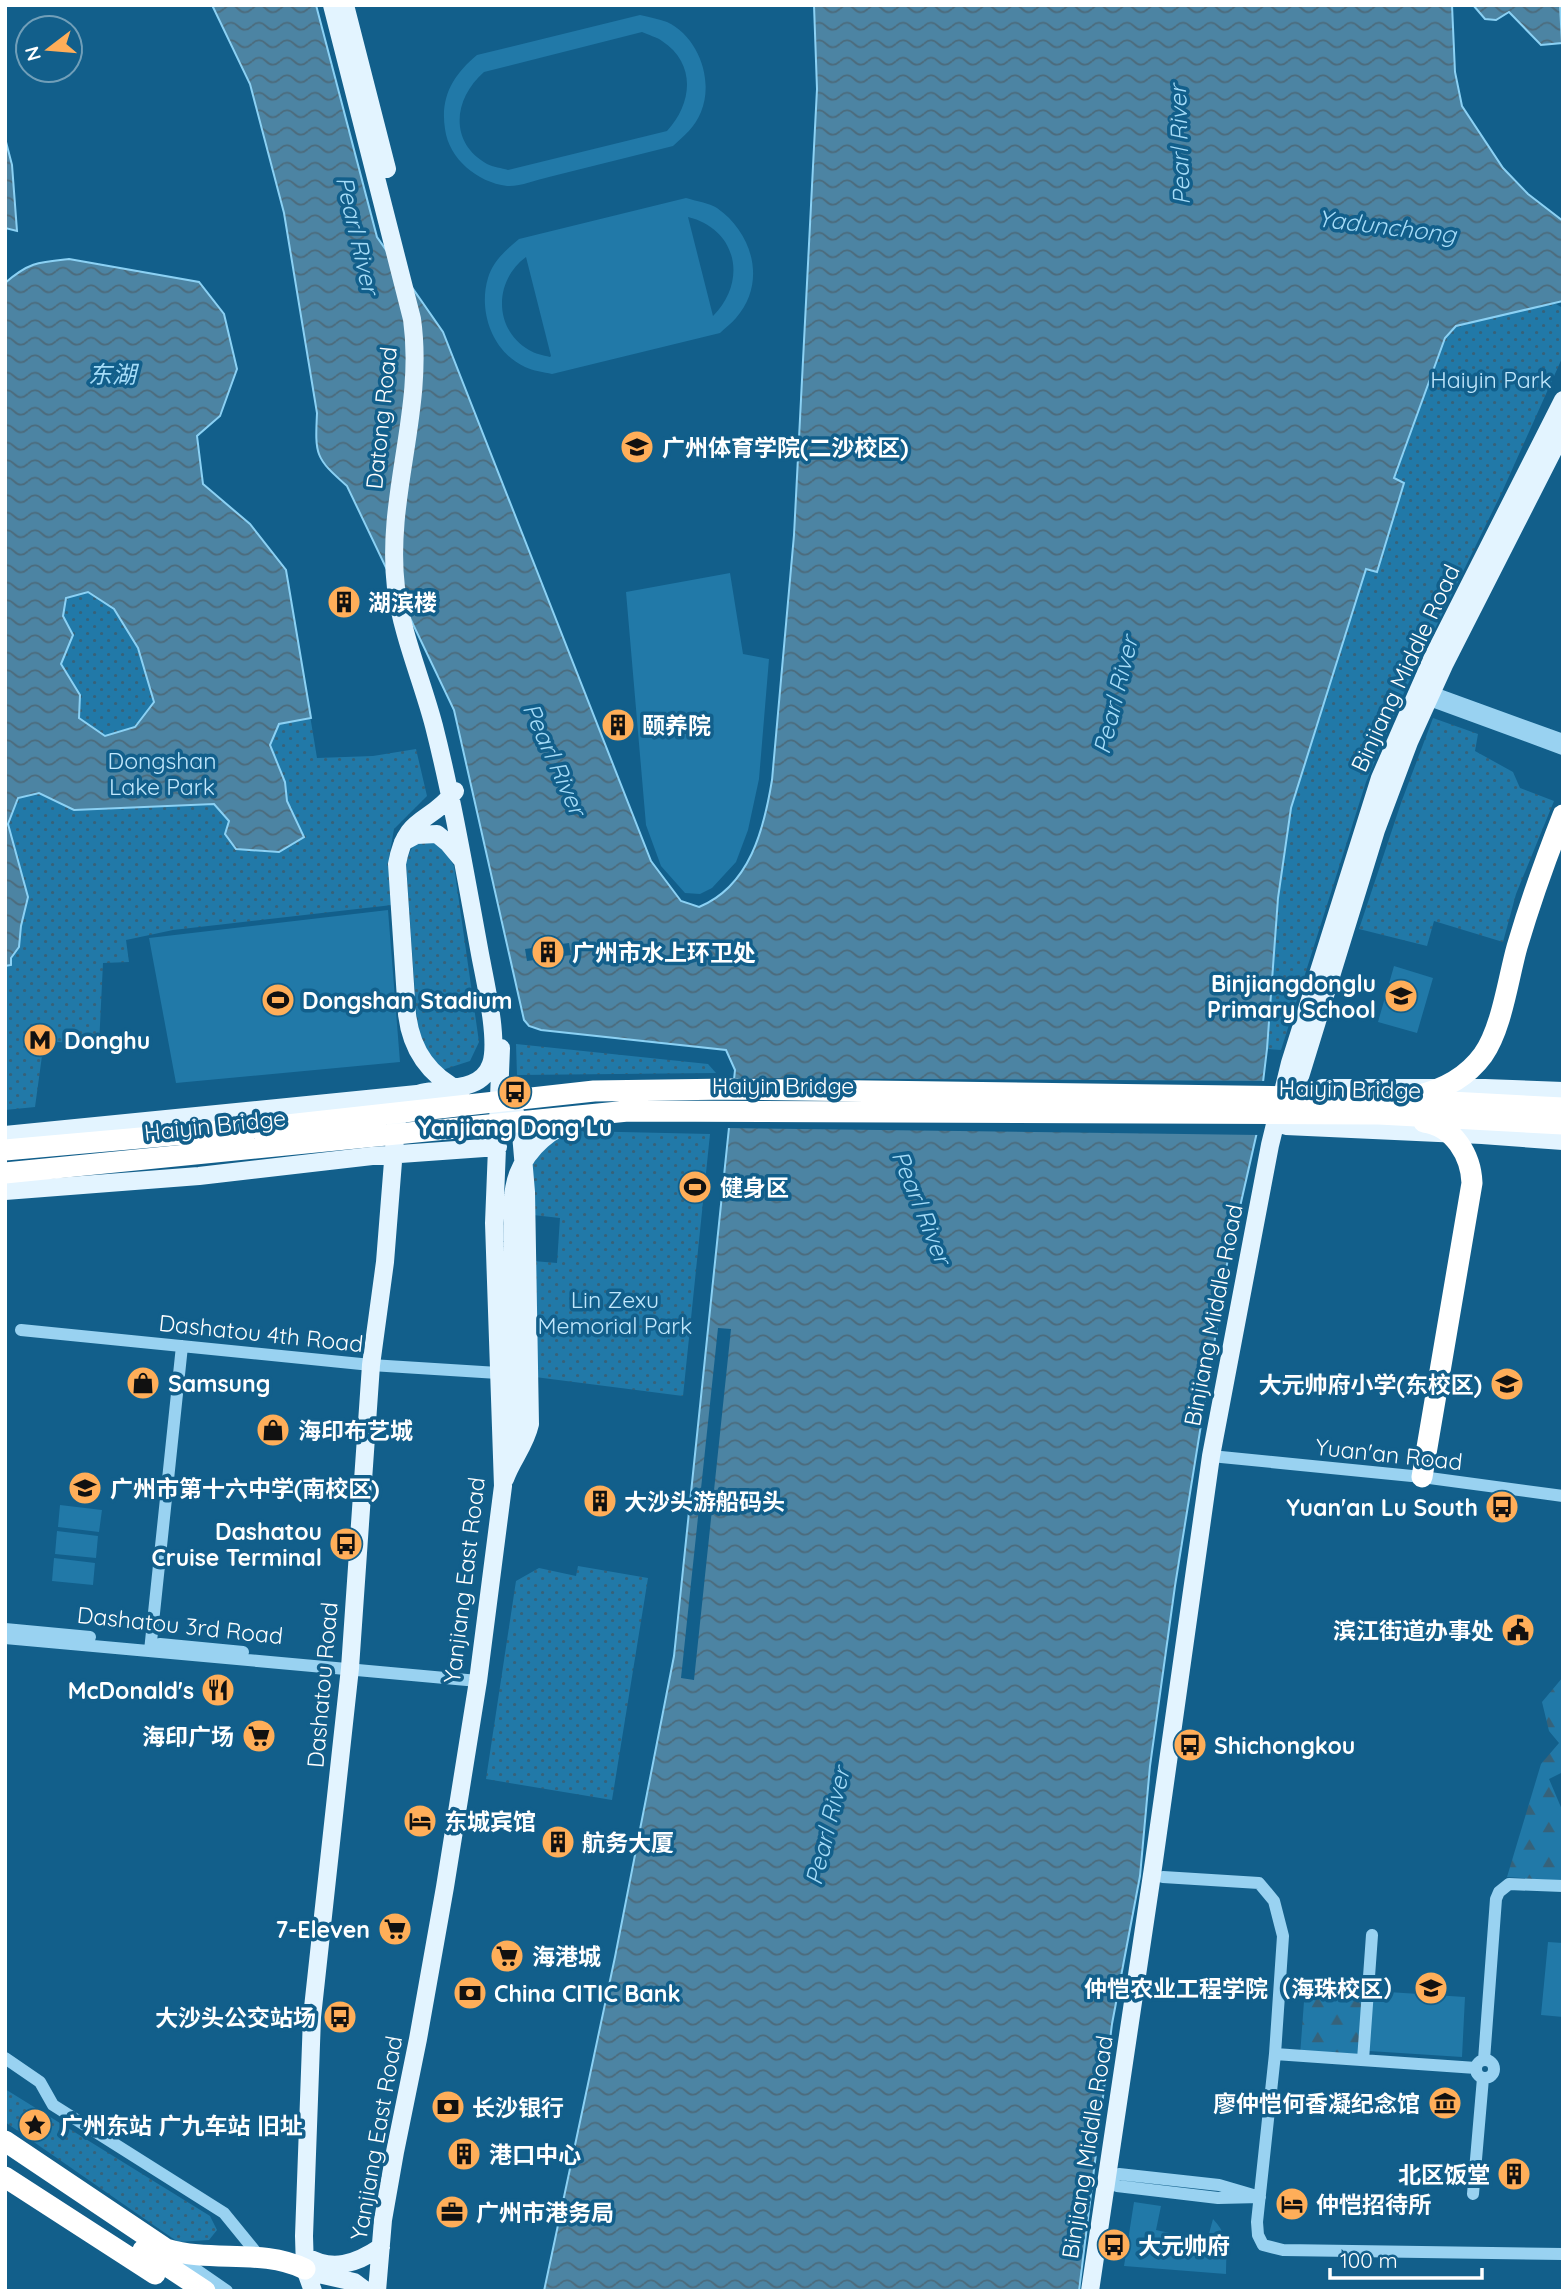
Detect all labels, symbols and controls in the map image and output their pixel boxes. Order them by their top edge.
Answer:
north arrow [14,14,84,84]
text: N [19,44,46,64]
water label: Pearl River [1162,82,1196,206]
water label: Pearl River [330,173,387,300]
water label: Yadunchong [1316,203,1460,250]
street label: Datong Road [359,345,403,491]
water label: 东湖 [88,359,140,389]
park label: Haiyin Park [1430,365,1552,394]
school or university icon: 广州体育学院(二沙校区) [618,428,656,466]
place label: 广州体育学院(二沙校区) [662,433,908,462]
street label: Binjiang Middle Road [1344,560,1466,776]
building icon: 湖滨楼 [325,583,363,621]
place label: 湖滨楼 [368,588,437,617]
water label: Pearl River [1086,630,1145,757]
water label: Pearl River [517,698,594,823]
building icon: 颐养院 [599,706,637,744]
place label: 颐养院 [642,711,711,740]
park label: Dongshan Lake Park [107,746,217,801]
building icon: 广州市水上环卫处 [529,933,567,971]
place label: 广州市水上环卫处 [572,938,756,967]
place label: Binjiangdonglu Primary School [1207,969,1376,1024]
school or university icon: Binjiangdonglu Primary School [1382,977,1420,1015]
sports icon: Dongshan Stadium [259,981,297,1019]
place label: Dongshan Stadium [302,986,512,1015]
metro station icon: Donghu [21,1021,59,1059]
place label: Donghu [64,1026,150,1055]
street label: Haiyin Bridge [712,1071,854,1100]
bus stop icon: Yanjiang Dong Lu [496,1073,534,1111]
street label: Haiyin Bridge [1278,1073,1422,1105]
street label: Haiyin Bridge [143,1103,287,1147]
place label: Yanjiang Dong Lu [418,1113,612,1142]
water label: Pearl River [886,1146,959,1271]
sports icon: 健身区 [676,1168,714,1206]
place label: 健身区 [720,1173,789,1202]
street label: Binjiang Middle Road [1177,1202,1249,1428]
park label: Lin Zexu Memorial Park [538,1285,692,1340]
street label: Dashatou 4th Road [157,1308,365,1358]
shop icon: Samsung [124,1364,162,1402]
school or university icon: 大元帅府小学(东校区) [1488,1365,1526,1403]
place label: Samsung [168,1369,270,1398]
place label: 大元帅府小学(东校区) [1259,1370,1482,1399]
shop icon: 海印布艺城 [254,1411,292,1449]
place label: 海印布艺城 [298,1416,413,1445]
street label: Yuan'an Road [1314,1432,1464,1476]
school or university icon: 广州市第十六中学(南校区) [66,1469,104,1507]
place label: 广州市第十六中学(南校区) [110,1474,379,1503]
street label: Yanjiang East Road [437,1475,491,1685]
building icon: 大沙头游船码头 [581,1482,619,1520]
place label: 大沙头游船码头 [624,1487,785,1516]
bus stop icon: Yuan'an Lu South [1483,1488,1521,1526]
place label: Yuan'an Lu South [1286,1493,1478,1522]
place label: Dashatou Cruise Terminal [151,1517,322,1572]
bus stop icon: Dashatou Cruise Terminal [327,1525,365,1563]
street label: Dashatou 3rd Road [76,1600,284,1650]
street label: Dashatou Road [300,1601,344,1769]
public building icon: 滨江街道办事处 [1499,1611,1537,1649]
place label: 滨江街道办事处 [1333,1616,1494,1645]
restaurant icon: McDonald's [199,1671,237,1709]
place label: McDonald's [68,1676,194,1705]
supermarket icon: 海印广场 [240,1717,278,1755]
place label: 海印广场 [142,1722,234,1751]
bus stop icon: Shichongkou [1171,1726,1209,1764]
place label: Shichongkou [1214,1731,1355,1760]
water label: Pearl River [798,1761,857,1888]
hotel icon: 东城宾馆 [401,1802,439,1840]
place label: 东城宾馆 [444,1807,536,1836]
building icon: 航务大厦 [539,1823,577,1861]
place label: 航务大厦 [582,1828,674,1857]
supermarket icon: 7-Eleven [376,1910,414,1948]
place label: 7-Eleven [276,1915,370,1944]
supermarket icon: 海港城 [488,1937,526,1975]
place label: 海港城 [532,1942,601,1971]
school or university icon: 仲恺农业工程学院（海珠校区） [1412,1969,1450,2007]
bank icon: China CITIC Bank [451,1974,489,2012]
place label: 仲恺农业工程学院（海珠校区） [1084,1974,1406,2003]
place label: China CITIC Bank [494,1979,681,2008]
bus stop icon: 大沙头公交站场 [321,1998,359,2036]
place label: 大沙头公交站场 [155,2003,316,2032]
street label: Yanjiang East Road [344,2033,408,2243]
street label: Binjiang Middle Road [1055,2033,1119,2261]
museum icon: 廖仲恺何香凝纪念馆 [1426,2084,1464,2122]
bank icon: 长沙银行 [429,2088,467,2126]
place label: 廖仲恺何香凝纪念馆 [1213,2089,1420,2118]
place label: 长沙银行 [472,2093,564,2122]
place icon: 广州东站 广九车站 旧址 [16,2106,54,2144]
place label: 广州东站 广九车站 旧址 [60,2111,303,2140]
building icon: 港口中心 [445,2135,483,2173]
place label: 港口中心 [489,2140,581,2169]
building icon: 北区饭堂 [1495,2155,1533,2193]
place label: 北区饭堂 [1398,2160,1490,2189]
hotel icon: 仲恺招待所 [1273,2185,1311,2223]
place label: 仲恺招待所 [1316,2190,1431,2219]
office icon: 广州市港务局 [433,2193,471,2231]
place label: 广州市港务局 [476,2198,614,2227]
bus stop icon: 大元帅府 [1095,2226,1133,2264]
place label: 大元帅府 [1138,2231,1230,2260]
scale bar [1330,2236,1482,2280]
text: 100 m [1340,2247,1398,2273]

